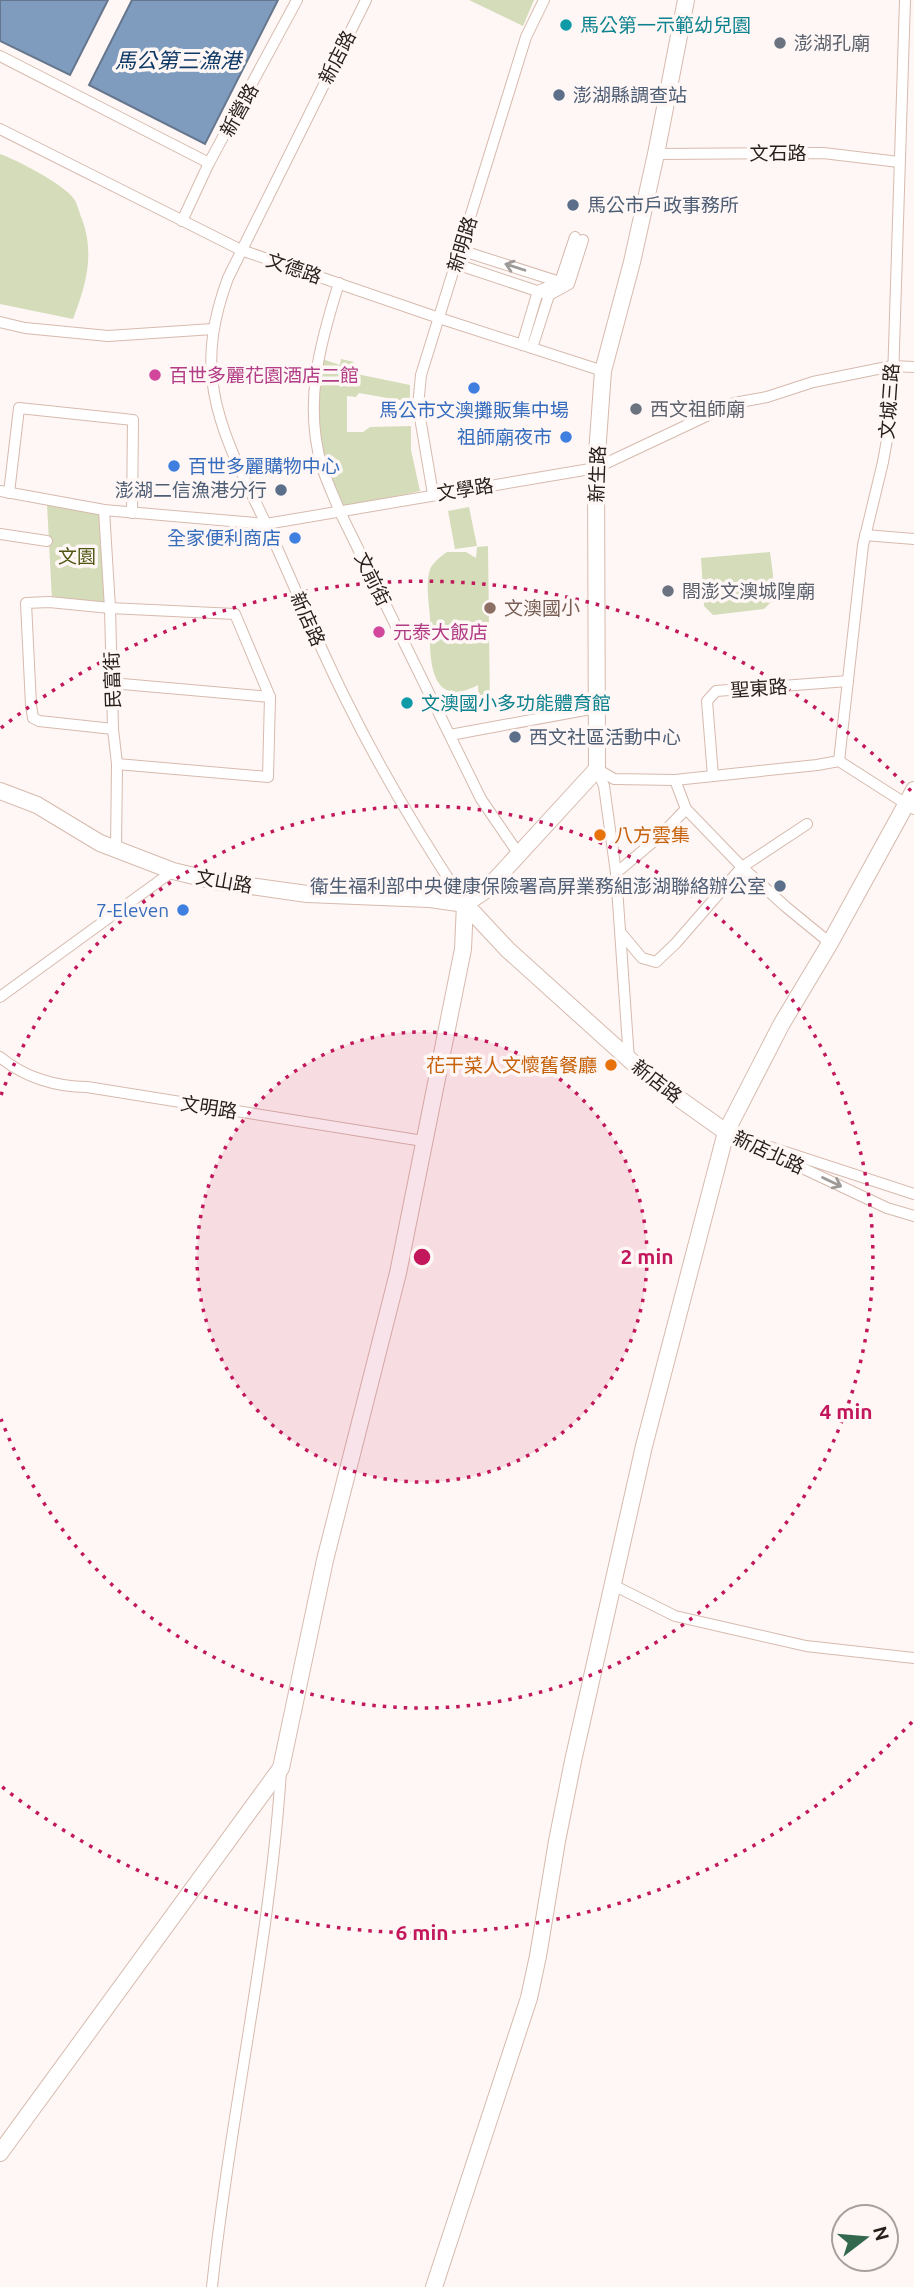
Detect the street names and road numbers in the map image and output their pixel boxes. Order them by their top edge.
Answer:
street label: 新店路 [314,27,360,87]
street label: 新營路 [216,80,262,140]
street label: 文石路 [749,142,807,164]
street label: 新明路 [443,214,481,274]
street label: 文德路 [263,248,325,288]
street label: 文城三路 [875,362,903,440]
street label: 新生路 [585,445,609,503]
street label: 文學路 [435,474,495,504]
street label: 文前街 [351,549,395,609]
street label: 新店路 [286,588,330,650]
street label: 民富街 [100,651,124,709]
street label: 聖東路 [730,675,788,701]
street label: 文山路 [194,865,254,897]
street label: 新店路 [628,1055,686,1107]
street label: 文明路 [179,1092,239,1122]
street label: 新店北路 [730,1126,808,1178]

